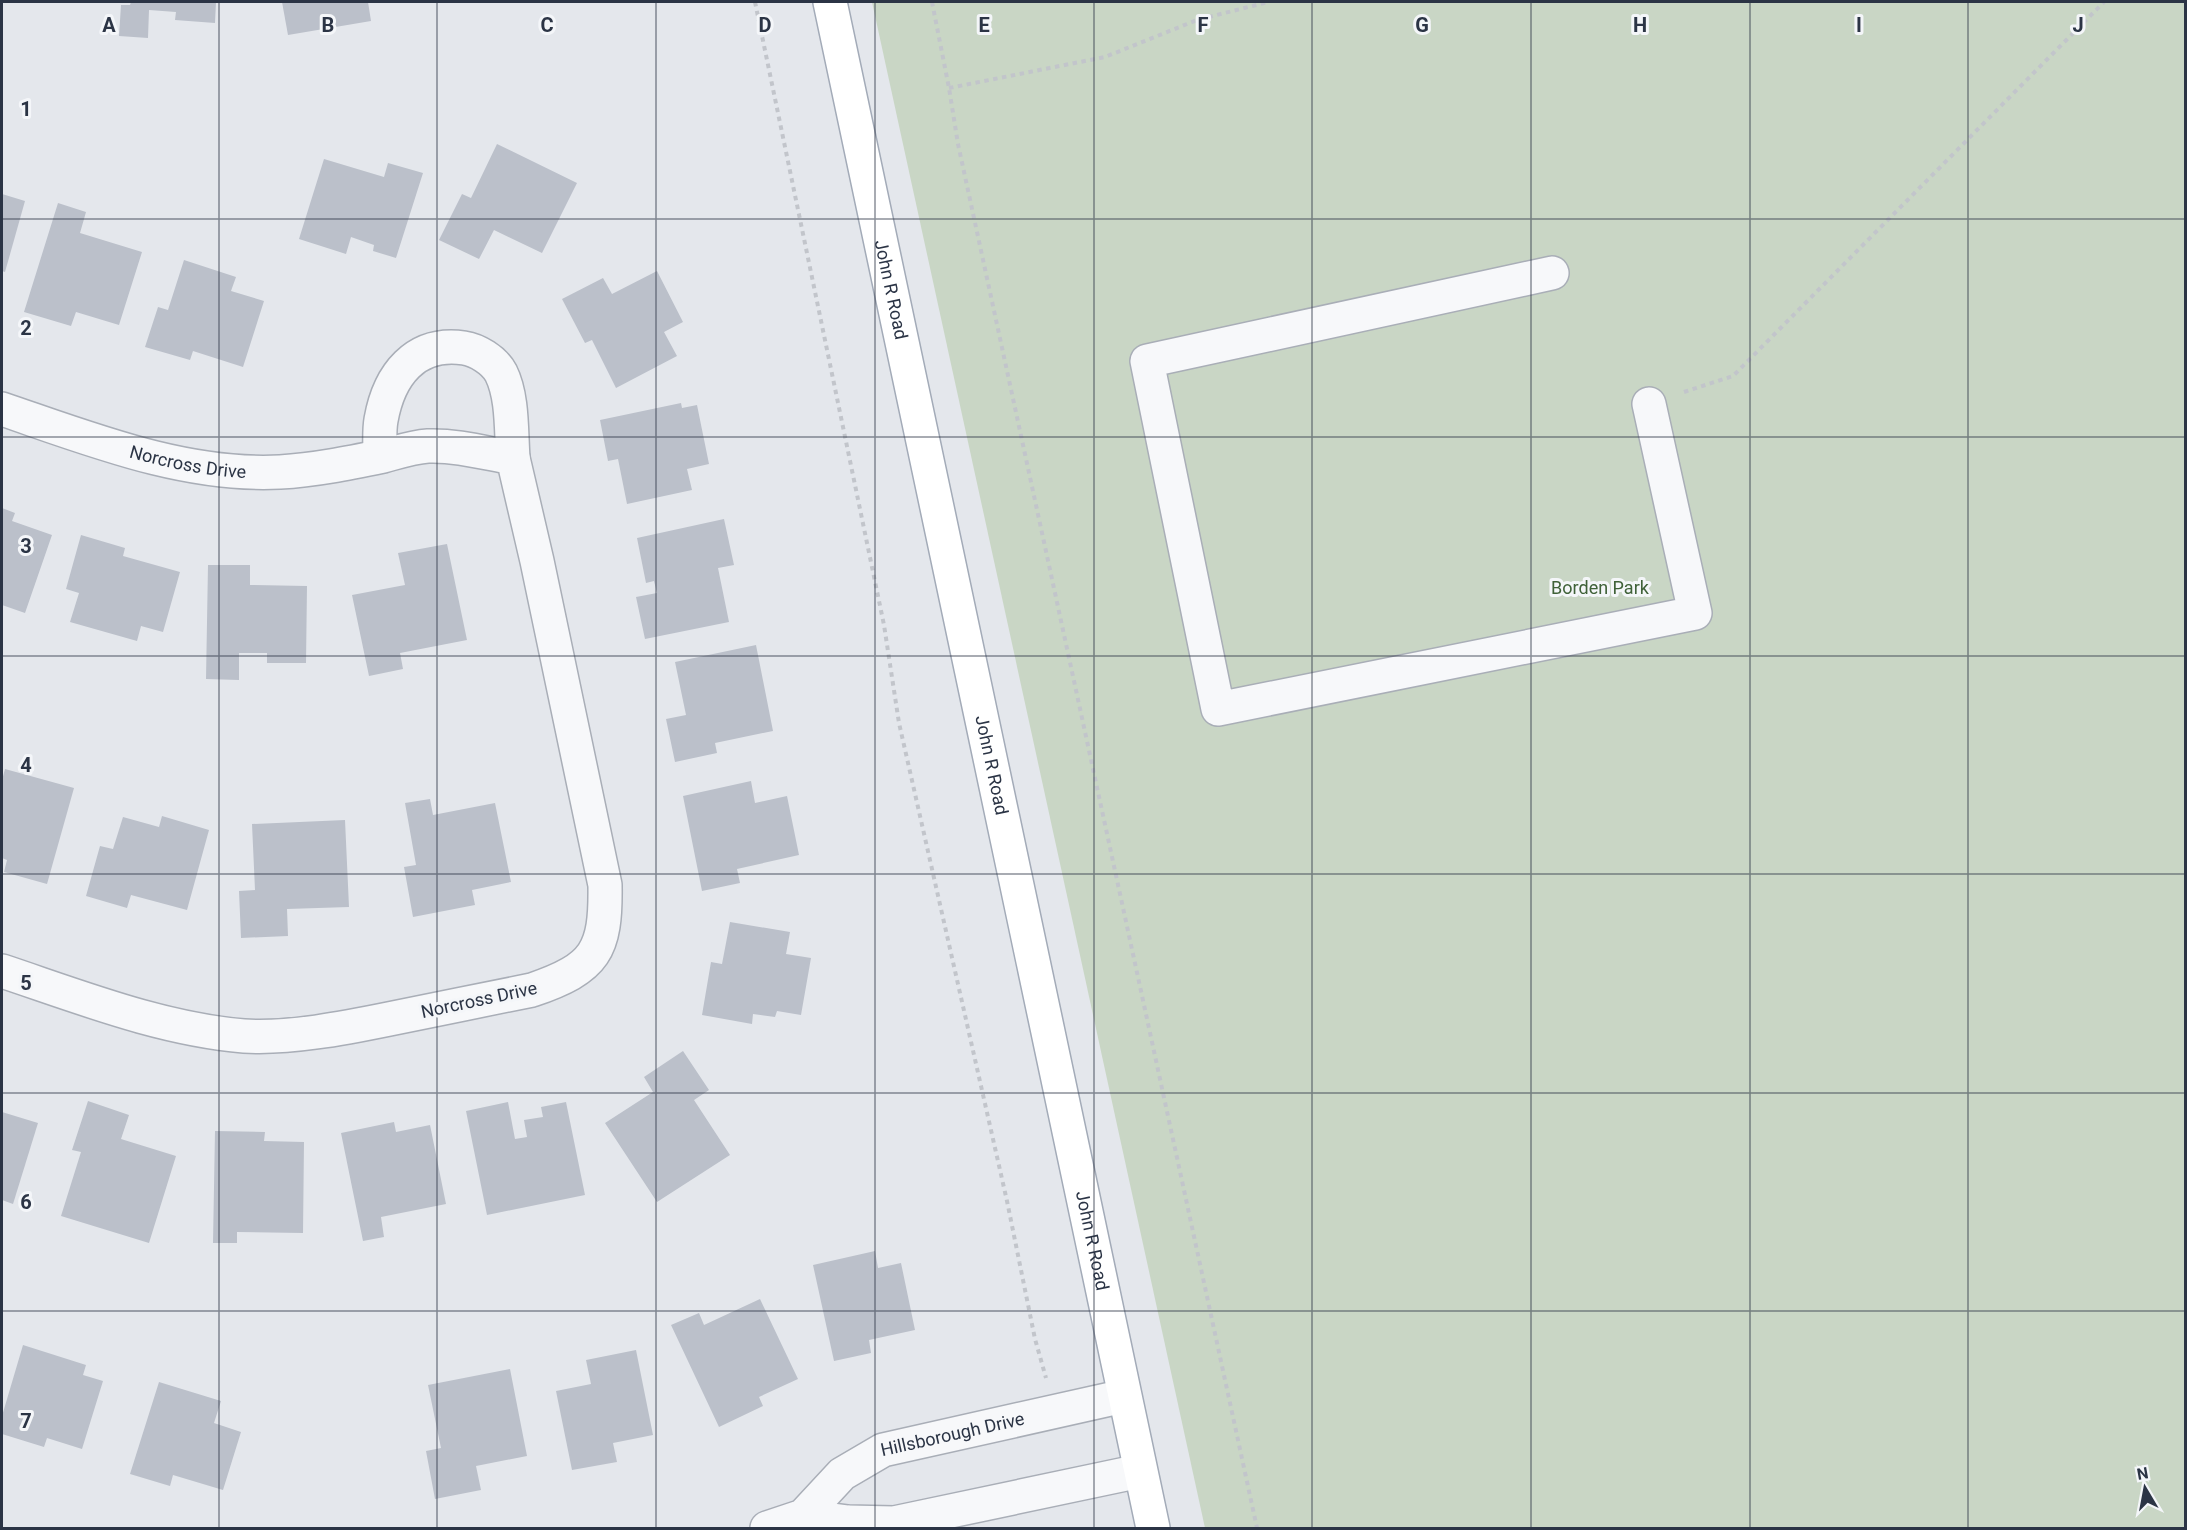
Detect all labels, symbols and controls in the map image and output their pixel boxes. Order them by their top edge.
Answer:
text: A [102,13,116,37]
text: B [322,13,334,37]
text: C [540,13,554,37]
text: D [759,13,772,37]
text: E [978,13,990,37]
text: F [1198,13,1209,37]
text: G [1415,13,1429,37]
text: H [1633,13,1647,37]
text: I [1856,13,1862,37]
text: J [2072,13,2084,37]
text: 1 [20,97,32,121]
street label: John R Road [871,238,912,341]
text: 2 [20,316,32,340]
street label: Norcross Drive [127,441,247,482]
text: 3 [20,534,32,558]
park label: Borden Park [1551,577,1650,598]
street label: John R Road [971,713,1013,817]
text: 4 [20,753,32,777]
text: 5 [20,971,32,995]
street label: Norcross Drive [419,977,539,1022]
street label: John R Road [1072,1189,1113,1292]
text: 6 [20,1190,32,1214]
street label: Hillsborough Drive [878,1408,1026,1460]
text: 7 [20,1409,32,1433]
north arrow [2115,1458,2175,1518]
text: N [2135,1463,2150,1484]

